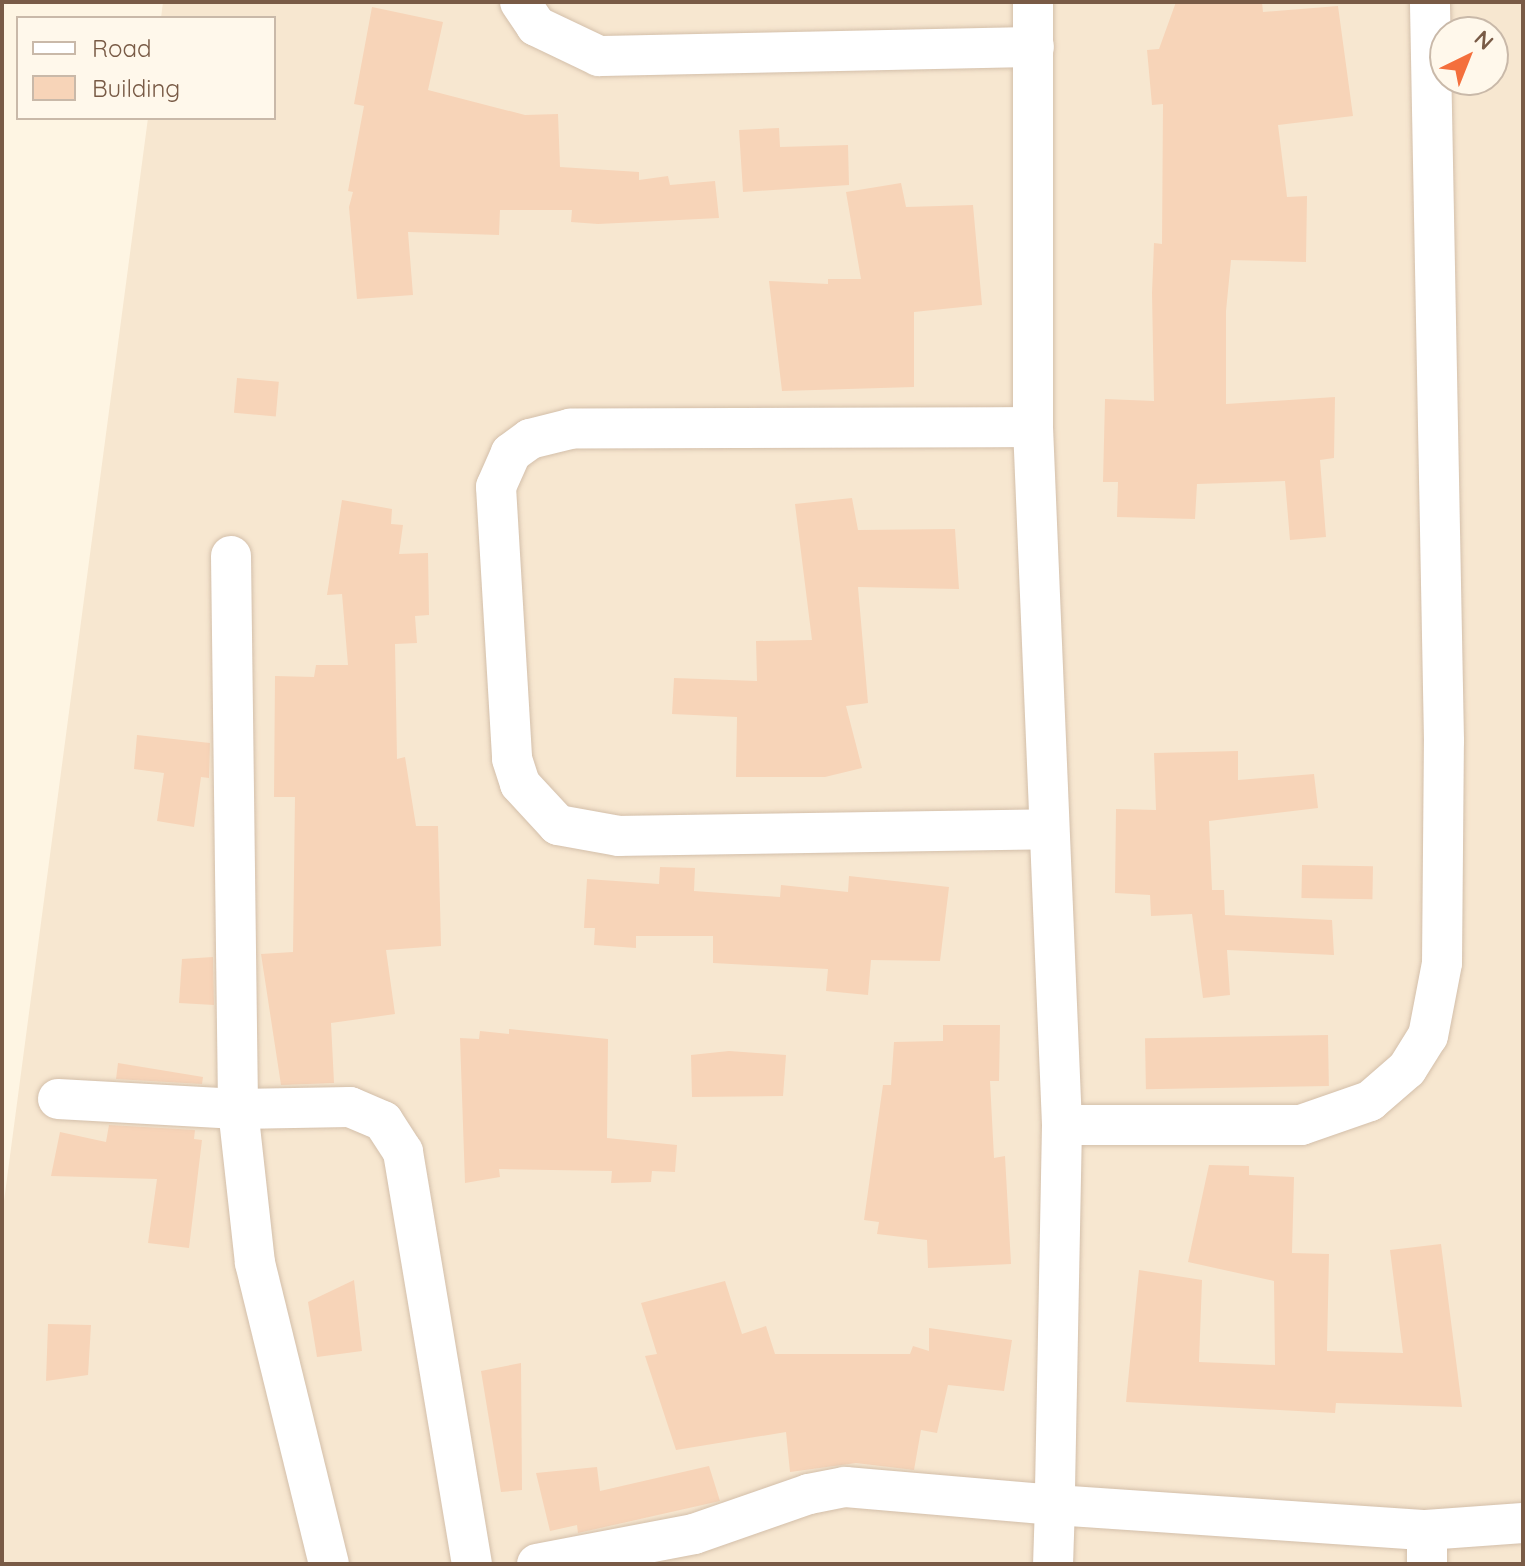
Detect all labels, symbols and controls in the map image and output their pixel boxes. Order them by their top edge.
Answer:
legend [16,16,276,120]
north arrow [1429,16,1509,96]
text: N [1469,24,1499,56]
text: Road [92,33,152,63]
text: Building [92,73,180,103]

